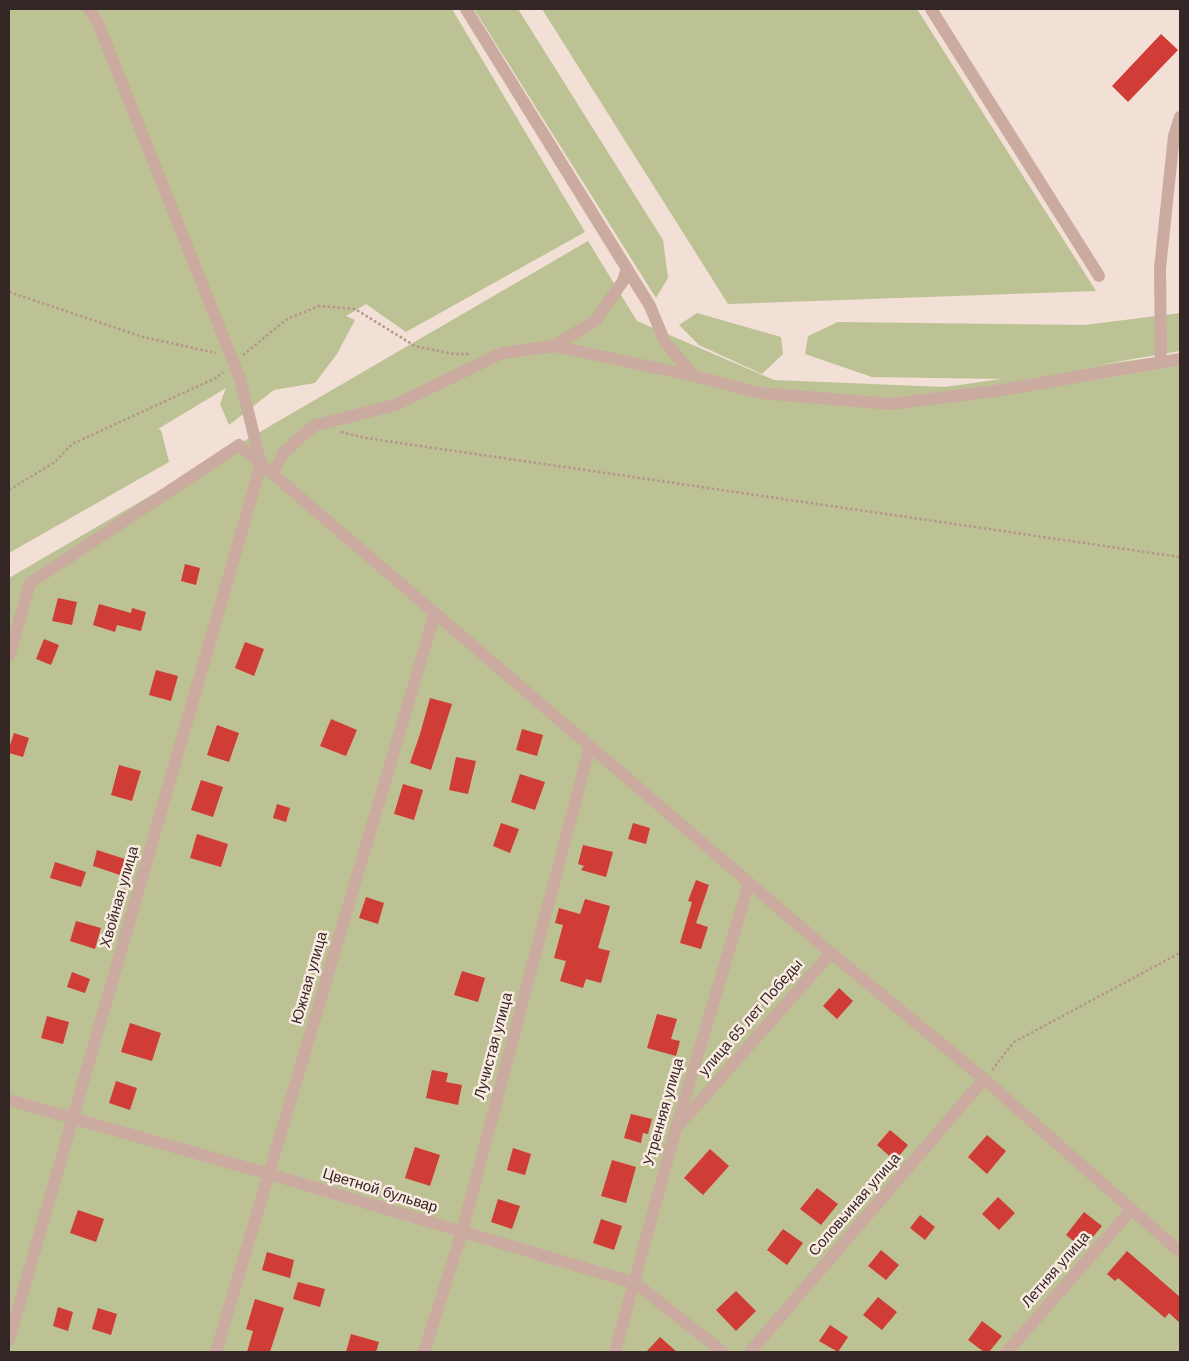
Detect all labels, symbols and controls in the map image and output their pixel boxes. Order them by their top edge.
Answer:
street label: Хвойная улица [97,844,143,950]
street label: Южная улица [288,930,332,1026]
street label: улица 65 лет Победы [695,956,807,1080]
street label: Лучистая улица [471,991,517,1101]
street label: Утренняя улица [640,1056,688,1168]
street label: Соловьиная улица [805,1150,905,1260]
street label: Цветной бульвар [320,1165,440,1217]
street label: Летняя улица [1018,1228,1094,1312]

